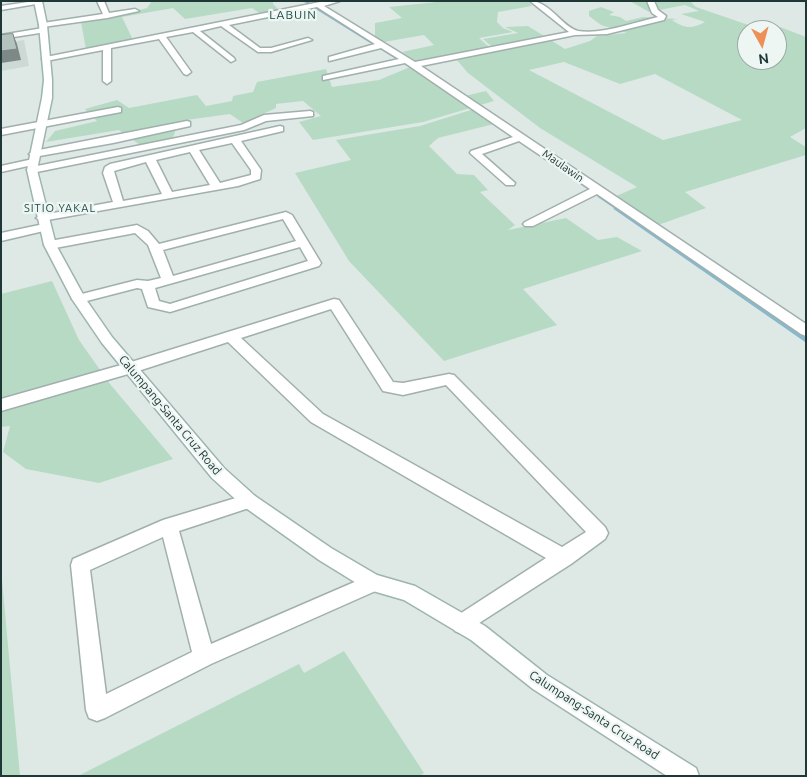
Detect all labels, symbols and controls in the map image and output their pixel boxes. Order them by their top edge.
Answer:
district label: LABUIN [268,8,318,22]
north arrow [737,20,787,70]
text: N [758,50,770,67]
street label: Maulawin [540,147,586,185]
district label: SITIO YAKAL [23,201,97,215]
street label: Calumpang-Santa Cruz Road [116,352,224,478]
street label: Calumpang-Santa Cruz Road [526,668,662,762]

